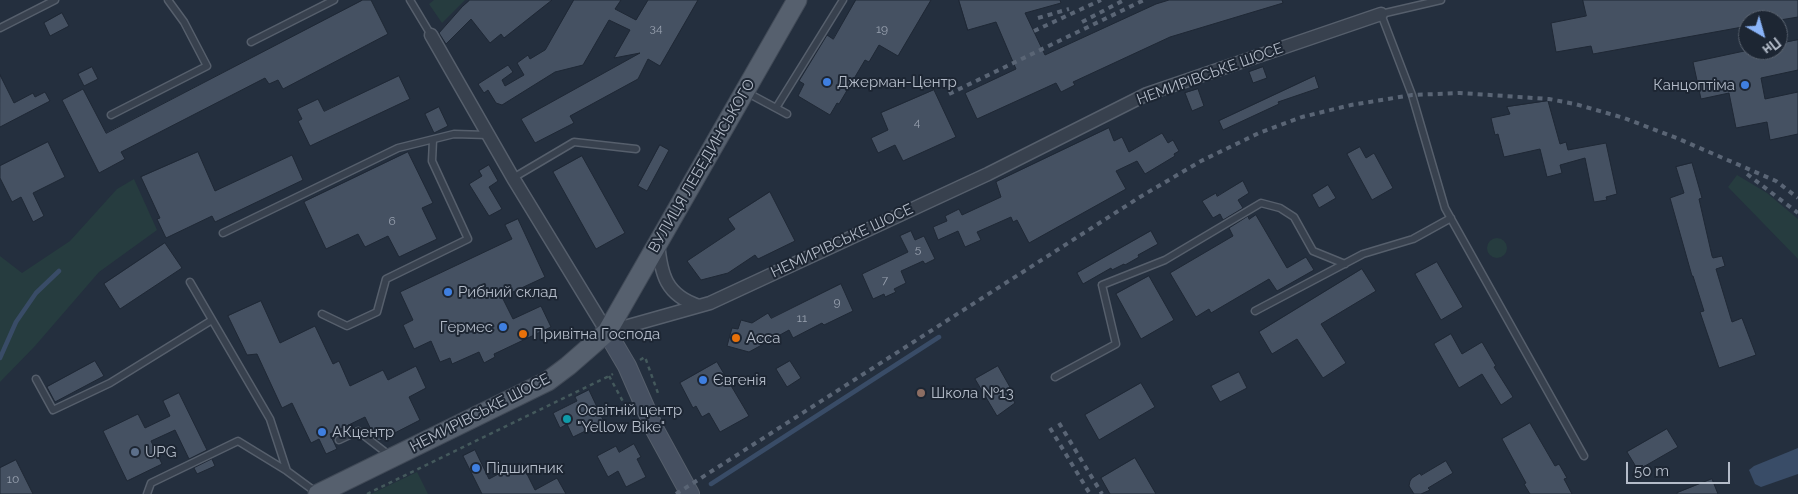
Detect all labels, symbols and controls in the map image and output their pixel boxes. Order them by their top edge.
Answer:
north arrow [1738,10,1788,60]
house number: 34 [650,21,662,35]
house number: 19 [876,22,888,36]
text: Пн [1759,34,1784,58]
street label: НЕМИРІВСЬКЕ ШОСЕ [1134,39,1286,109]
place label: Джерман-Центр [837,73,957,91]
street label: ВУЛИЦЯ ЛЕБЕДИНСЬКОГО [645,76,759,256]
marker: Джерман-Центр [821,76,833,88]
place label: Канцоптіма [1653,76,1735,94]
marker: Канцоптіма [1739,79,1751,91]
house number: 4 [914,115,920,129]
street label: НЕМИРІВСЬКЕ ШОСЕ [768,200,916,282]
house number: 6 [388,214,396,228]
house number: 5 [915,242,921,256]
house number: 7 [882,273,888,287]
place label: Рибний склад [458,283,557,301]
marker: Рибний склад [442,286,454,298]
house number: 9 [833,295,841,309]
house number: 11 [797,311,807,325]
place label: Гермес [440,318,493,336]
marker: Гермес [497,321,509,333]
place label: Привітна Господа [533,325,660,343]
marker: Привітна Господа [517,328,529,340]
place label: Асса [746,329,780,347]
marker: Асса [730,332,742,344]
street label: НЕМИРІВСЬКЕ ШОСЕ [407,370,553,456]
place label: Євгенія [713,371,766,389]
marker: Євгенія [697,374,709,386]
place label: Школа №13 [931,384,1014,402]
marker: Школа №13 [915,387,927,399]
place label: Освітній центр "Yellow Bike" [577,401,682,436]
marker: Освітній центр "Yellow Bike" [561,413,573,425]
place label: АКцентр [332,423,394,441]
marker: АКцентр [316,426,328,438]
place label: UPG [145,443,176,461]
marker: UPG [129,446,141,458]
scale bar [1628,452,1732,484]
place label: Підшипник [486,459,564,477]
marker: Підшипник [470,462,482,474]
text: 50 m [1634,462,1669,480]
house number: 10 [7,472,19,486]

